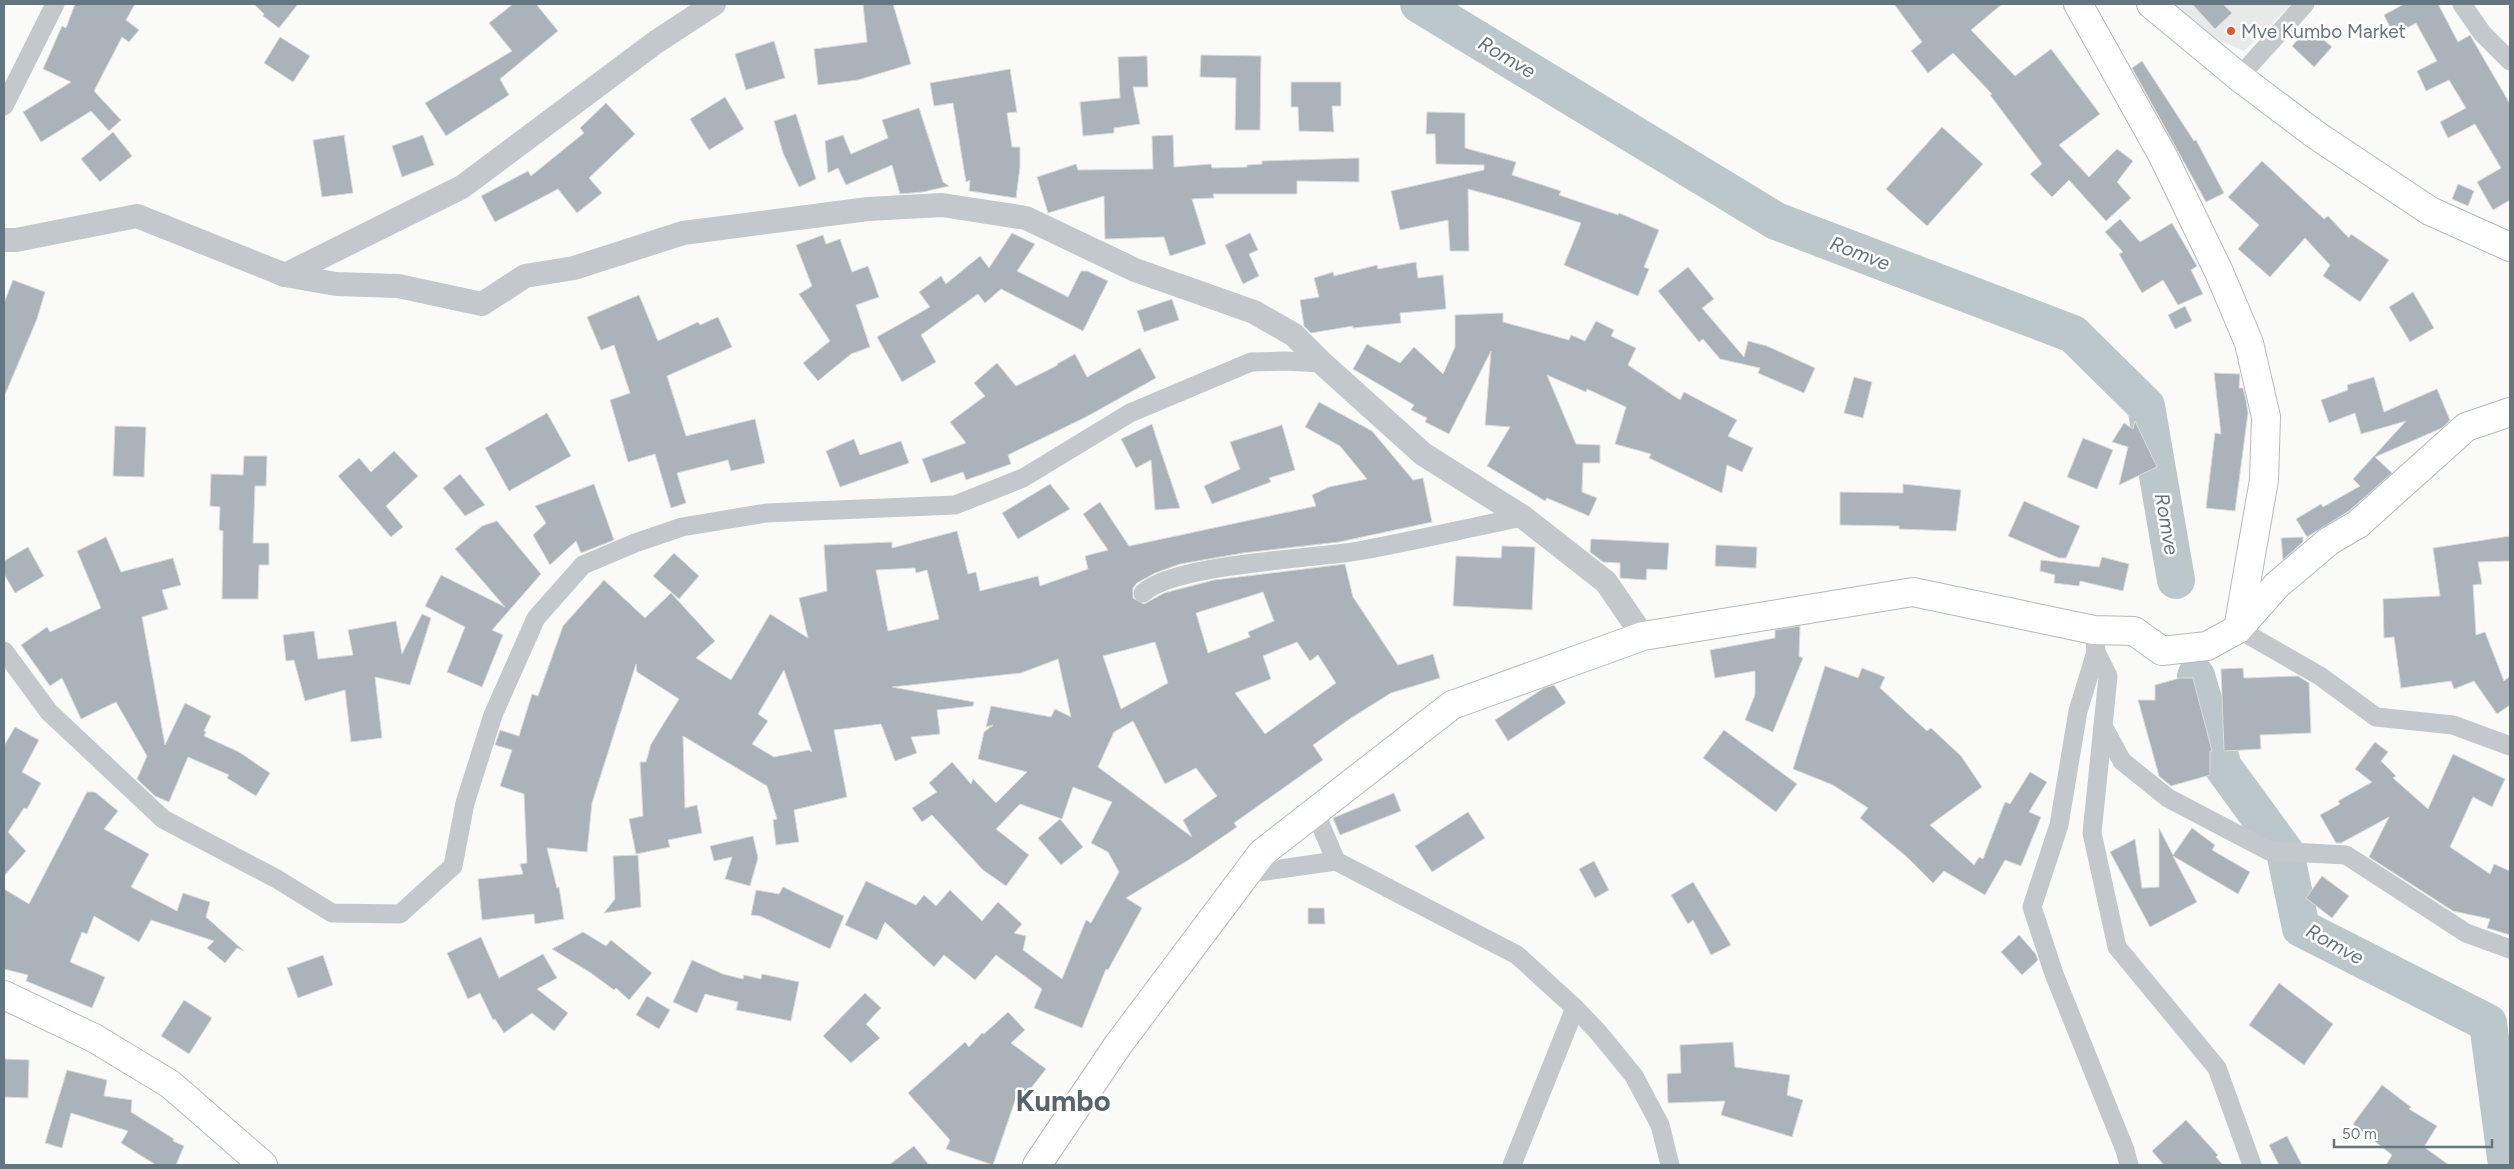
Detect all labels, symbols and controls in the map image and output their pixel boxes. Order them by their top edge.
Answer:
place label: Mve Kumbo Market [2241,20,2406,43]
marker: Mve Kumbo Market [2225,25,2237,37]
water label: Romve [1474,31,1540,83]
water label: Romve [1827,231,1893,275]
water label: Romve [2150,491,2184,557]
water label: Romve [2302,918,2368,970]
district label: Kumbo [1016,1083,1111,1118]
scale bar [2334,1116,2492,1148]
text: 50 m [2342,1125,2377,1143]

